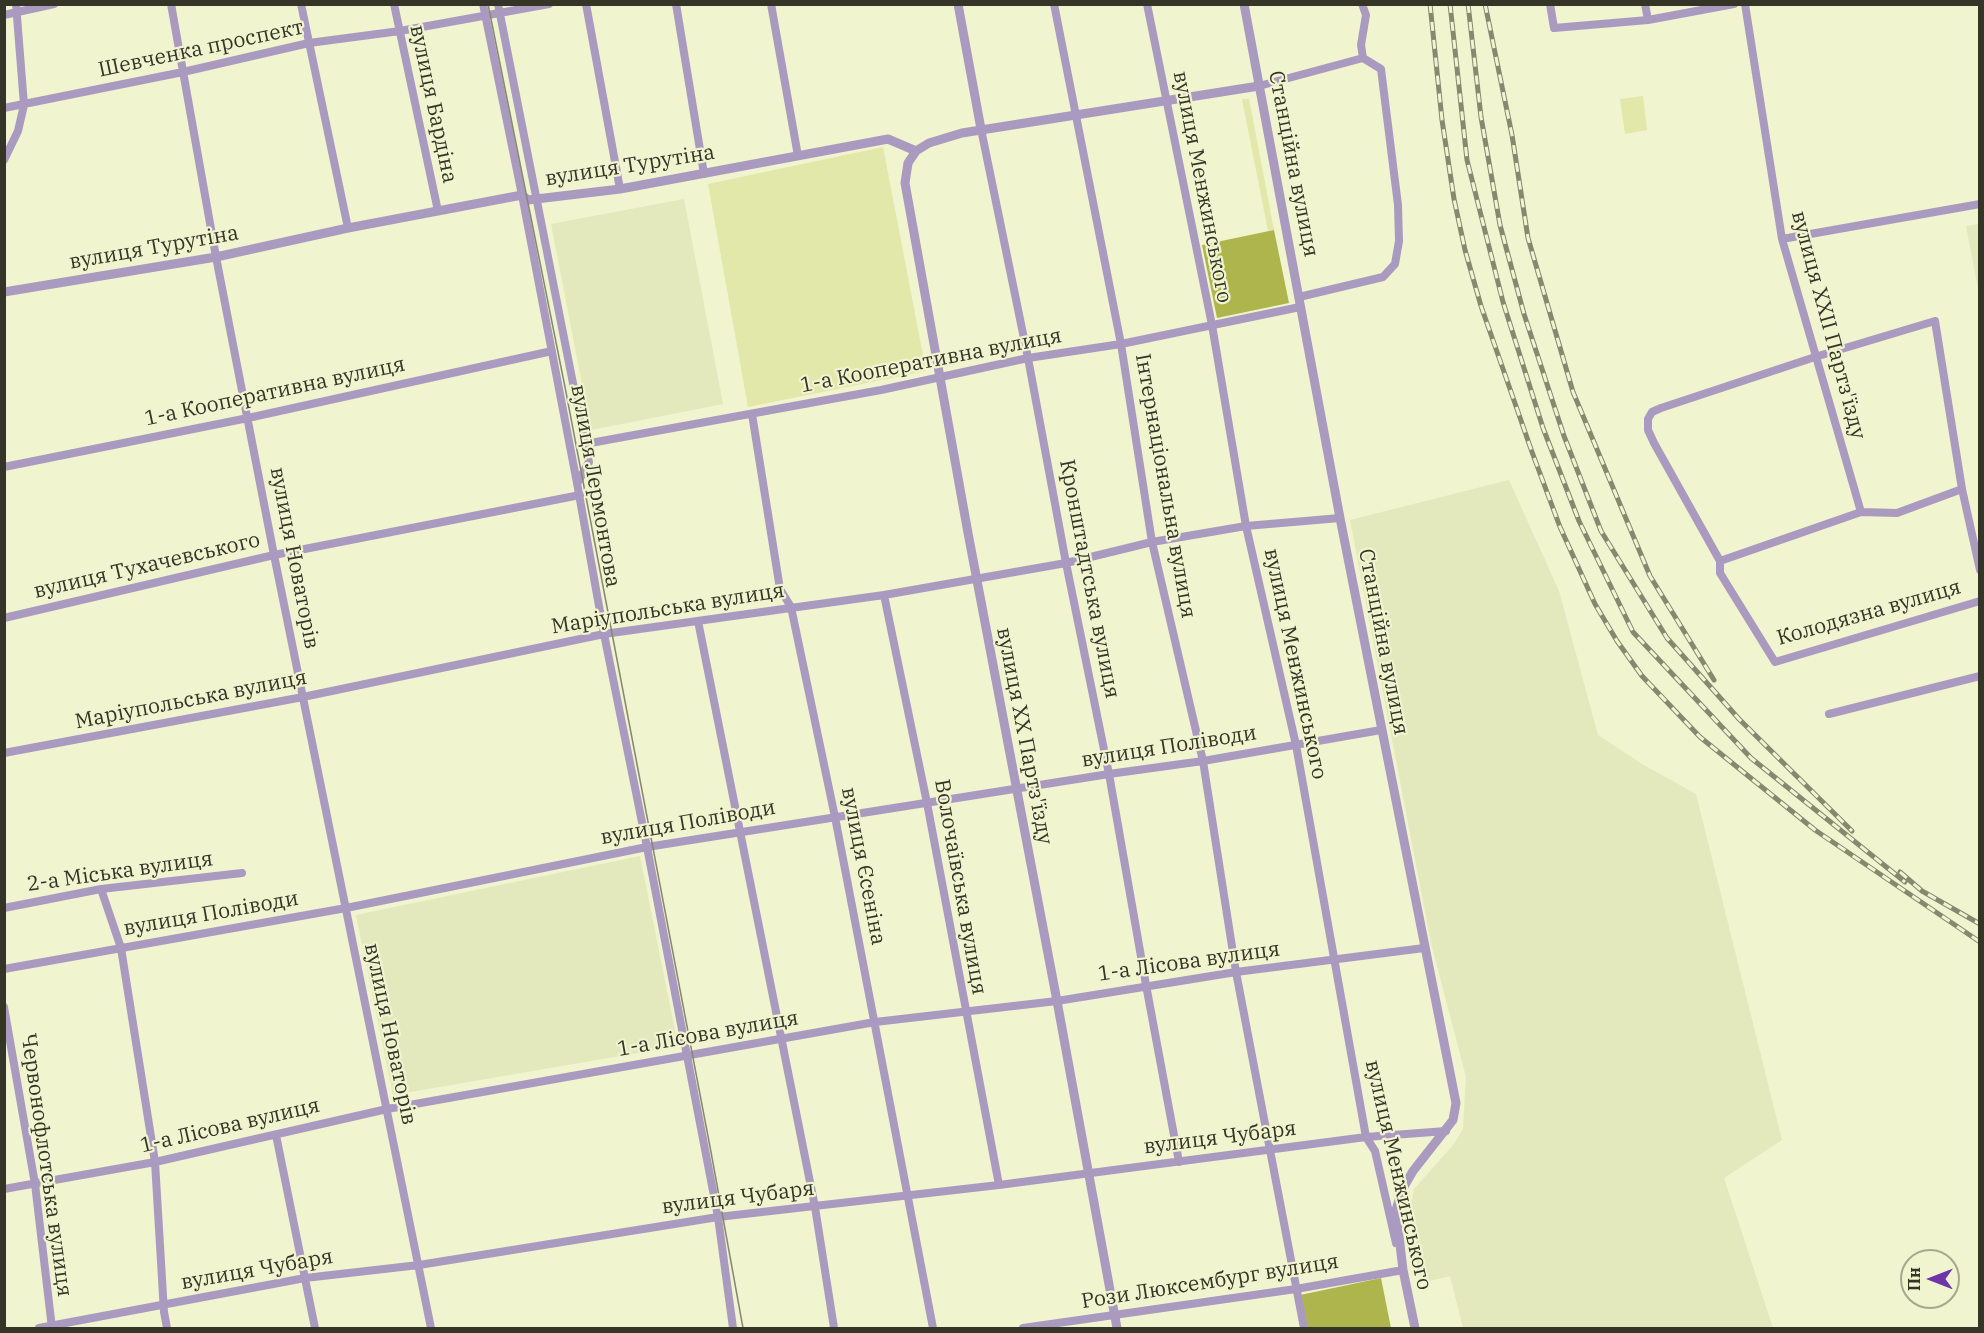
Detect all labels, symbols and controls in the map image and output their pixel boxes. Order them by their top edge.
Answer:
street label: Шевченка проспект [96,15,306,83]
street label: вулиця Бардіна [404,23,462,185]
street label: вулиця Менжинського [1167,69,1237,305]
street label: Станційна вулиця [1263,69,1323,259]
street label: вулиця Турутіна [543,140,717,192]
street label: вулиця XXII Партз'їзду [1785,208,1871,442]
street label: вулиця Турутіна [67,221,241,275]
street label: 1-а Кооперативна вулиця [798,323,1064,399]
street label: 1-а Кооперативна вулиця [142,352,408,432]
street label: Інтернаціональна вулиця [1129,352,1201,620]
street label: вулиця Лермонтова [565,383,625,589]
street label: Кронштадтська вулиця [1053,457,1125,701]
street label: вулиця Новаторів [264,465,324,651]
street label: вулиця Тухачевського [31,528,263,604]
street label: вулиця Менжинського [1258,546,1332,782]
street label: Станційна вулиця [1353,547,1413,737]
street label: Колодязна вулиця [1774,575,1964,651]
street label: Маріупольська вулиця [550,578,786,640]
street label: вулиця XX Партз'їзду [991,625,1057,847]
street label: Маріупольська вулиця [73,665,309,735]
street label: вулиця Поліводи [1080,721,1258,773]
street label: Волочаївська вулиця [929,777,991,997]
street label: вулиця Єсеніна [835,785,891,947]
street label: вулиця Поліводи [599,795,777,851]
street label: 2-а Міська вулиця [25,846,215,898]
street label: вулиця Поліводи [122,886,300,942]
street label: 1-а Лісова вулиця [1096,937,1282,987]
street label: вулиця Новаторів [358,941,422,1127]
street label: 1-а Лісова вулиця [616,1006,800,1062]
street label: Червонофлотська вулиця [15,1032,77,1298]
street label: вулиця Менжинського [1359,1057,1437,1293]
street label: 1-а Лісова вулиця [138,1093,322,1159]
street label: вулиця Чубаря [1142,1116,1298,1160]
street label: вулиця Чубаря [660,1176,816,1220]
street label: вулиця Чубаря [179,1244,335,1296]
street label: Рози Люксембург вулиця [1080,1249,1340,1315]
north arrow [1900,1249,1960,1309]
text: Пн [1904,1267,1924,1291]

